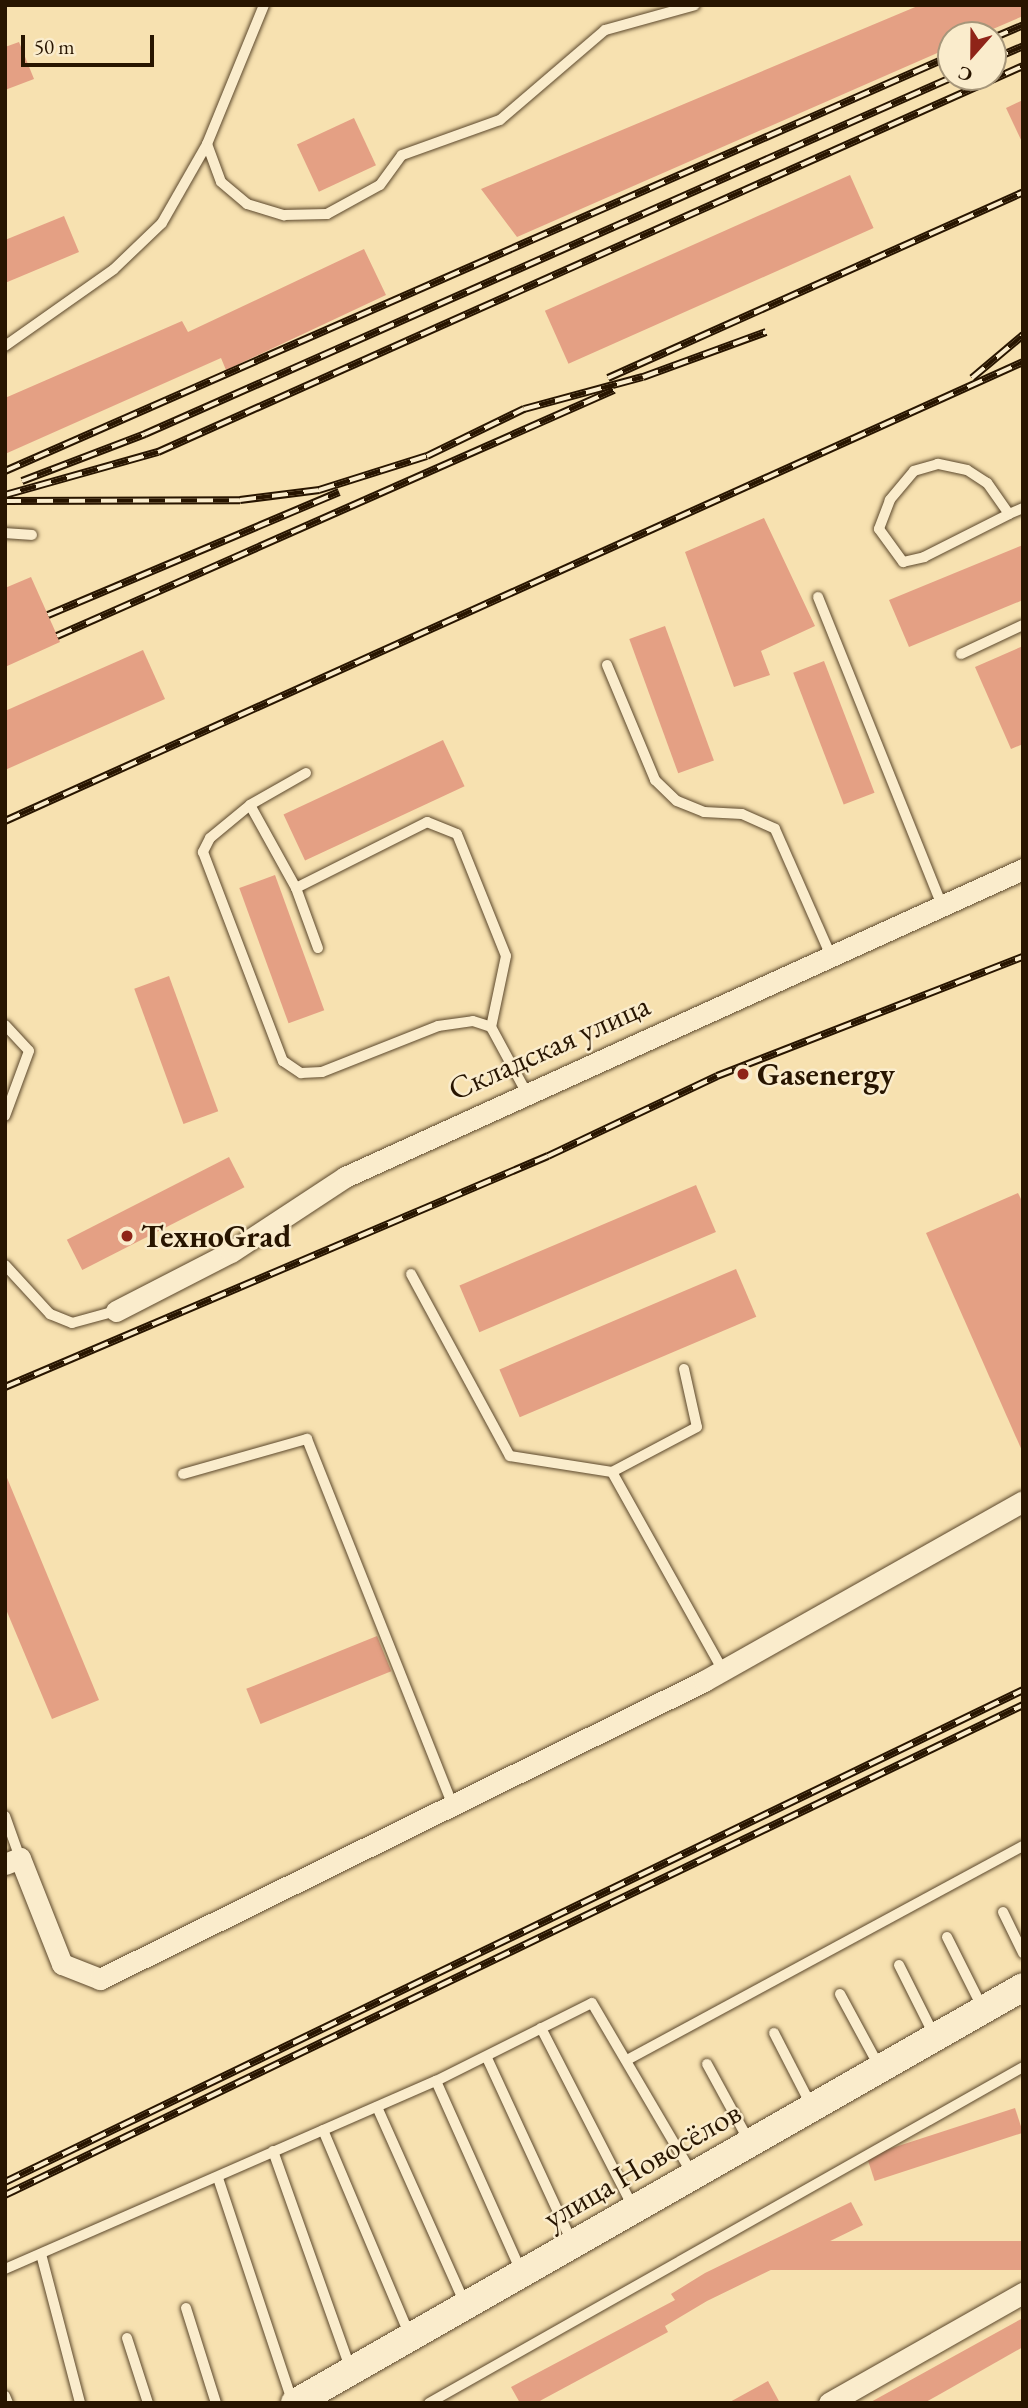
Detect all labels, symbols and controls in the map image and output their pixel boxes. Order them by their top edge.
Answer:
scale bar [24,21,158,65]
north arrow [937,21,1007,91]
text: 50 m [34,33,75,60]
text: С [954,60,976,88]
street label: Складская улица [442,985,656,1109]
place label: Gasenergy [757,1055,895,1093]
marker: Gasenergy [735,1066,751,1082]
place label: ТехноGrad [141,1217,291,1255]
marker: ТехноGrad [119,1228,135,1244]
street label: улица Новосёлов [536,2093,748,2237]

